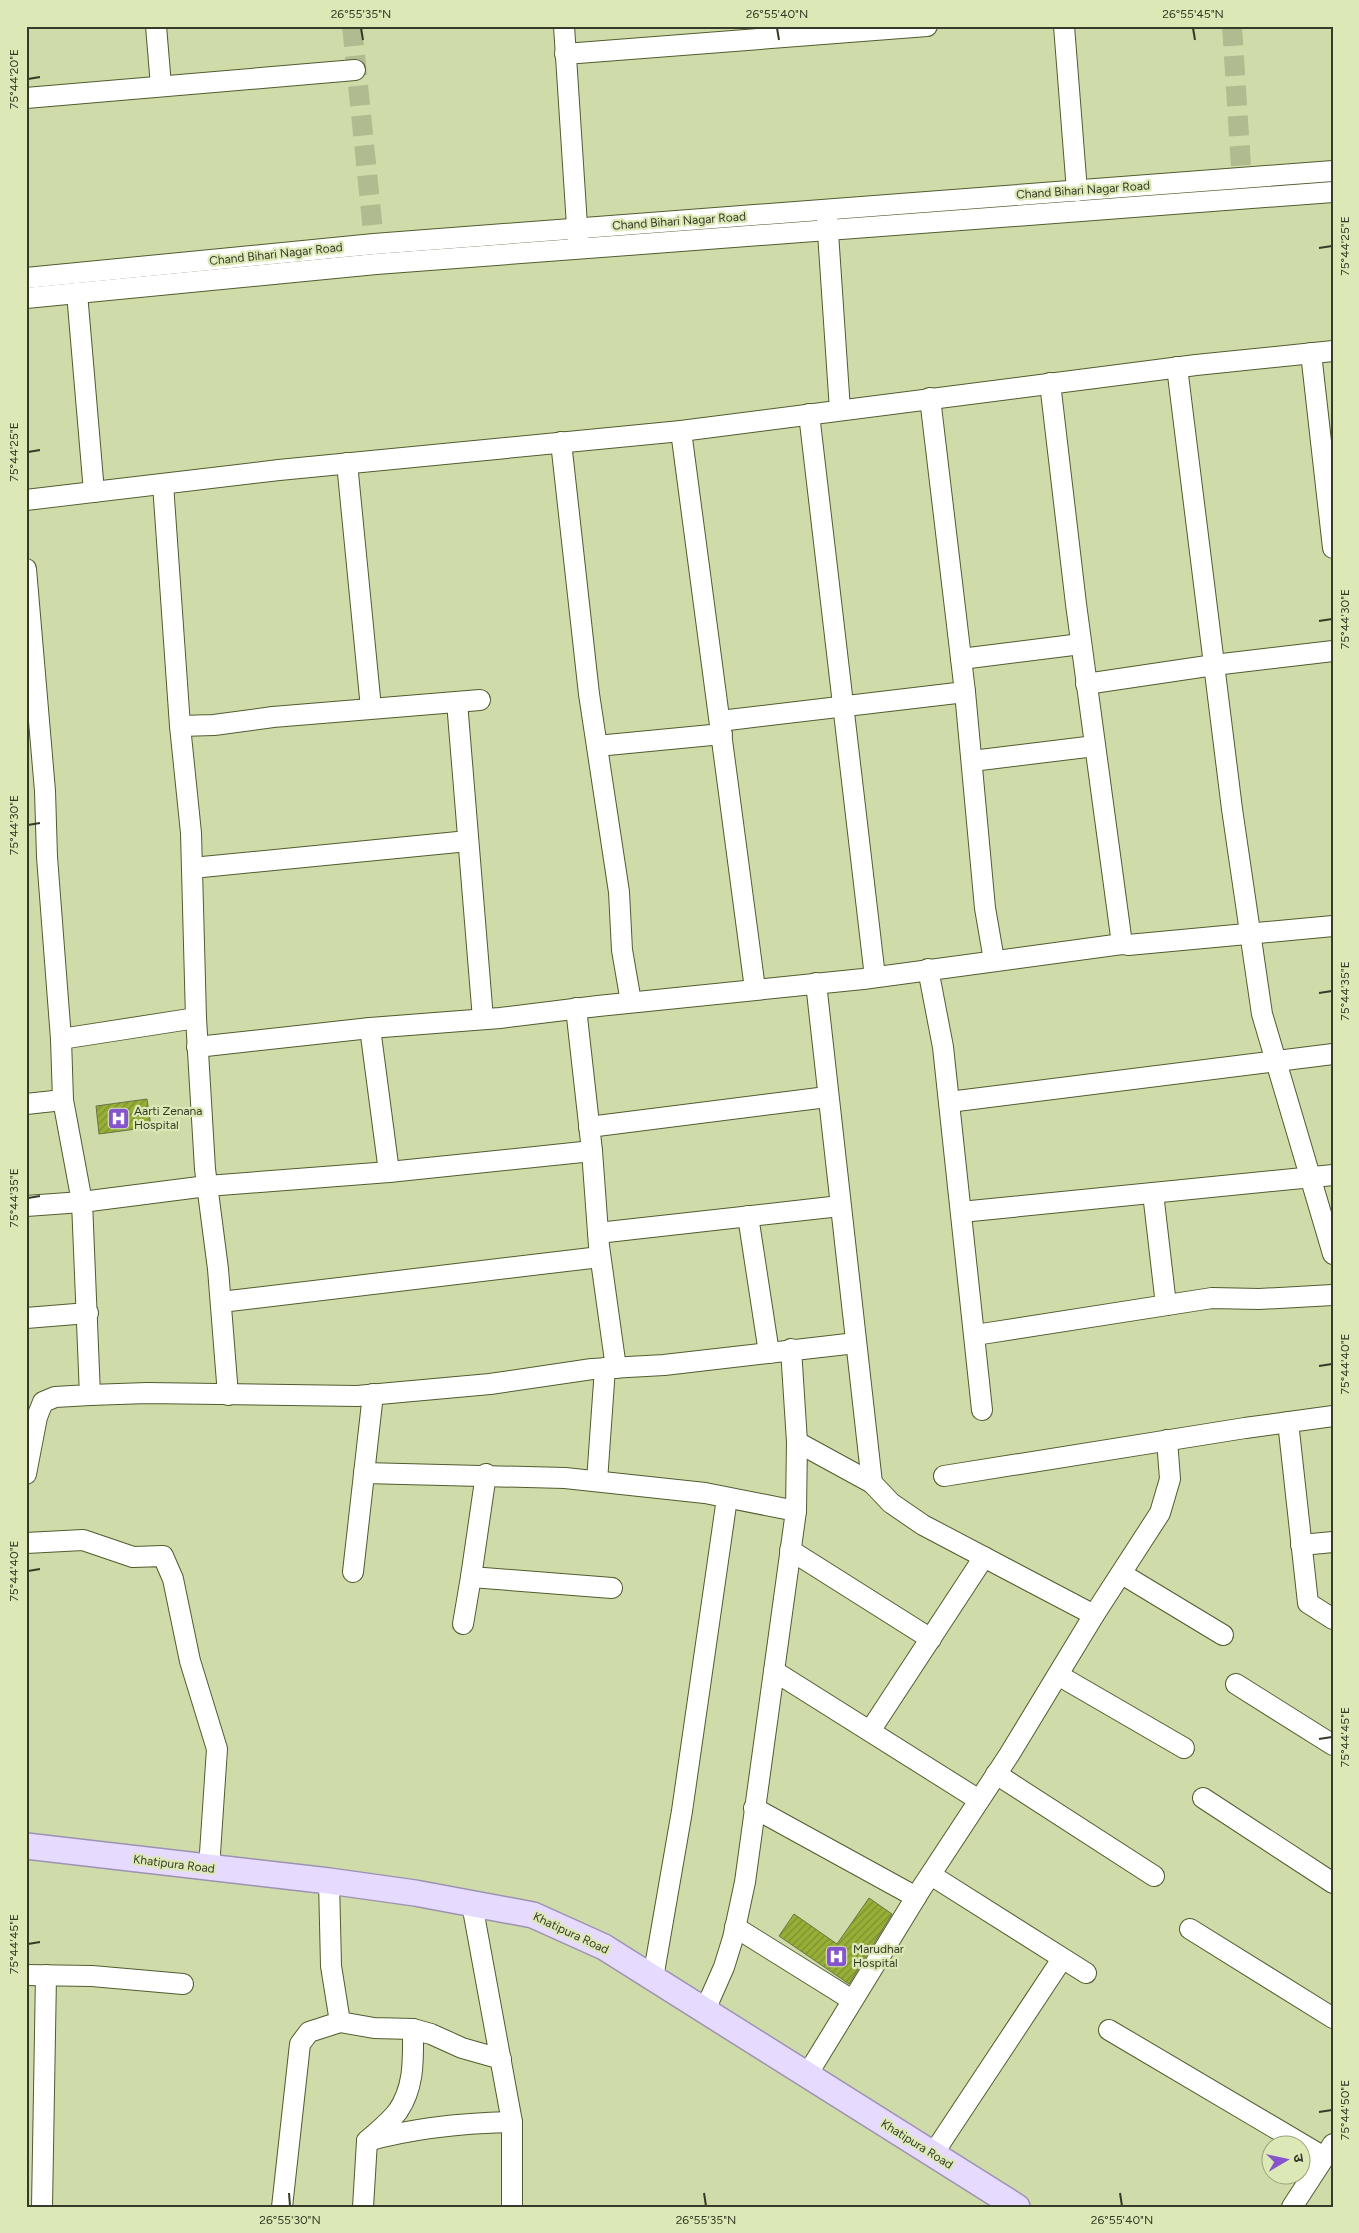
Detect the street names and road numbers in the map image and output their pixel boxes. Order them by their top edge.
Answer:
street label: Chand Bihari Nagar Road [1016,178,1150,202]
street label: Chand Bihari Nagar Road [612,209,746,233]
street label: Chand Bihari Nagar Road [209,240,343,268]
street label: Khatipura Road [132,1852,216,1876]
street label: Khatipura Road [531,1909,611,1957]
street label: Khatipura Road [879,2116,955,2172]

